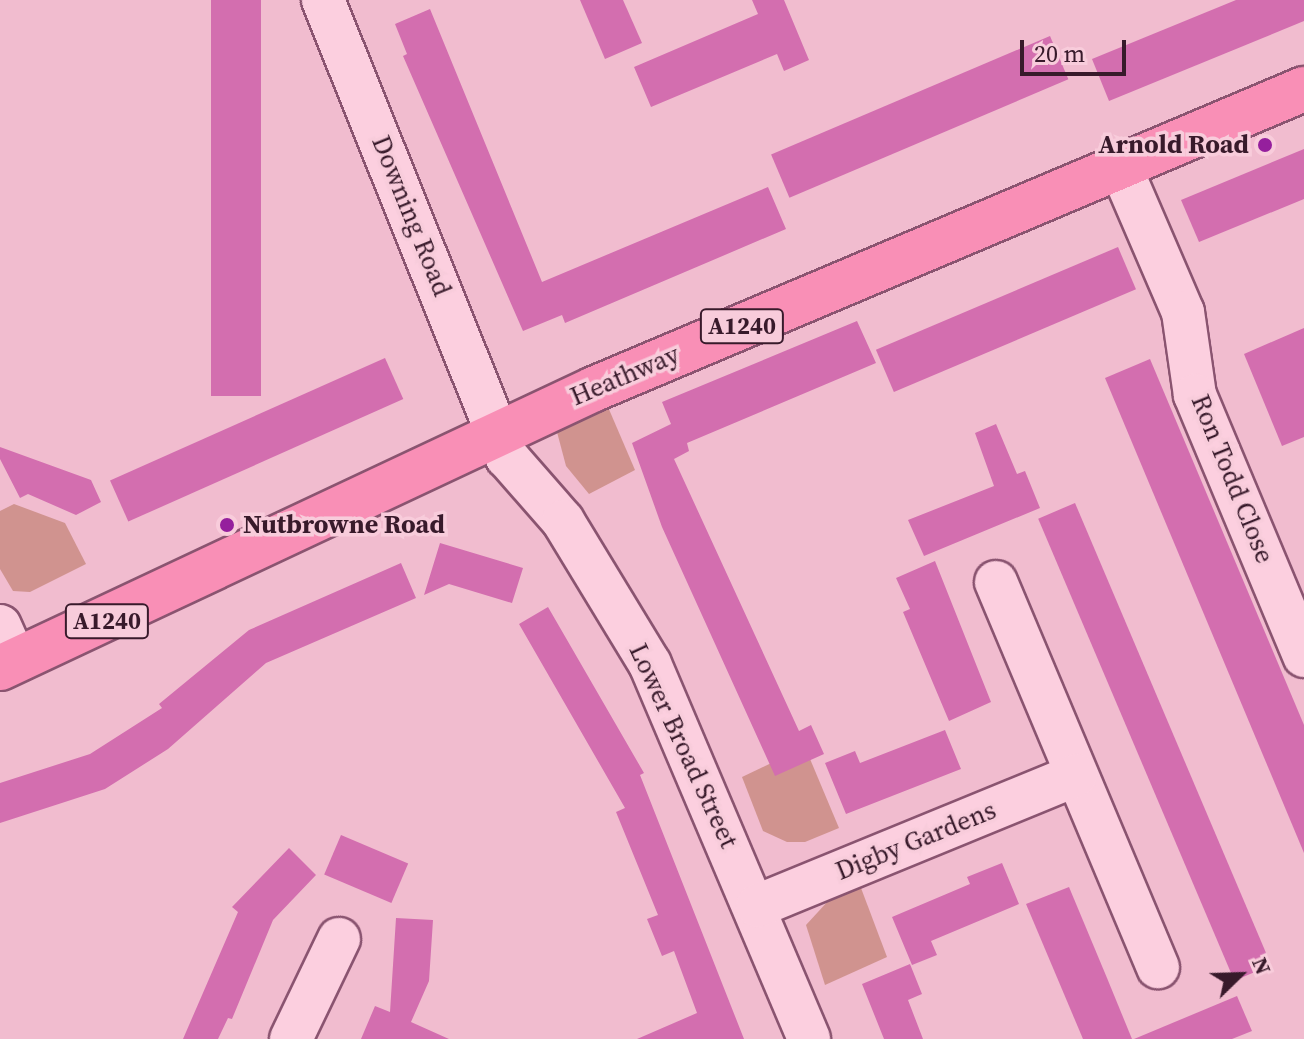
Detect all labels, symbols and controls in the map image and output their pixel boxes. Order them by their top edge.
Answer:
scale bar [1024,24,1130,74]
text: 20 m [1034,37,1085,70]
place label: Arnold Road [1098,129,1249,161]
street label: Downing Road [365,131,457,301]
marker: Arnold Road [1256,136,1274,154]
road number: A1240 [698,306,786,346]
street label: Heathway [566,339,684,413]
street label: Ron Todd Close [1184,390,1280,568]
place label: Nutbrowne Road [243,509,445,541]
marker: Nutbrowne Road [218,516,236,534]
road number: A1240 [63,601,151,641]
street label: Lower Broad Street [622,639,744,853]
street label: Digby Gardens [831,795,1001,887]
north arrow [1200,935,1280,1015]
text: N [1245,952,1279,979]

